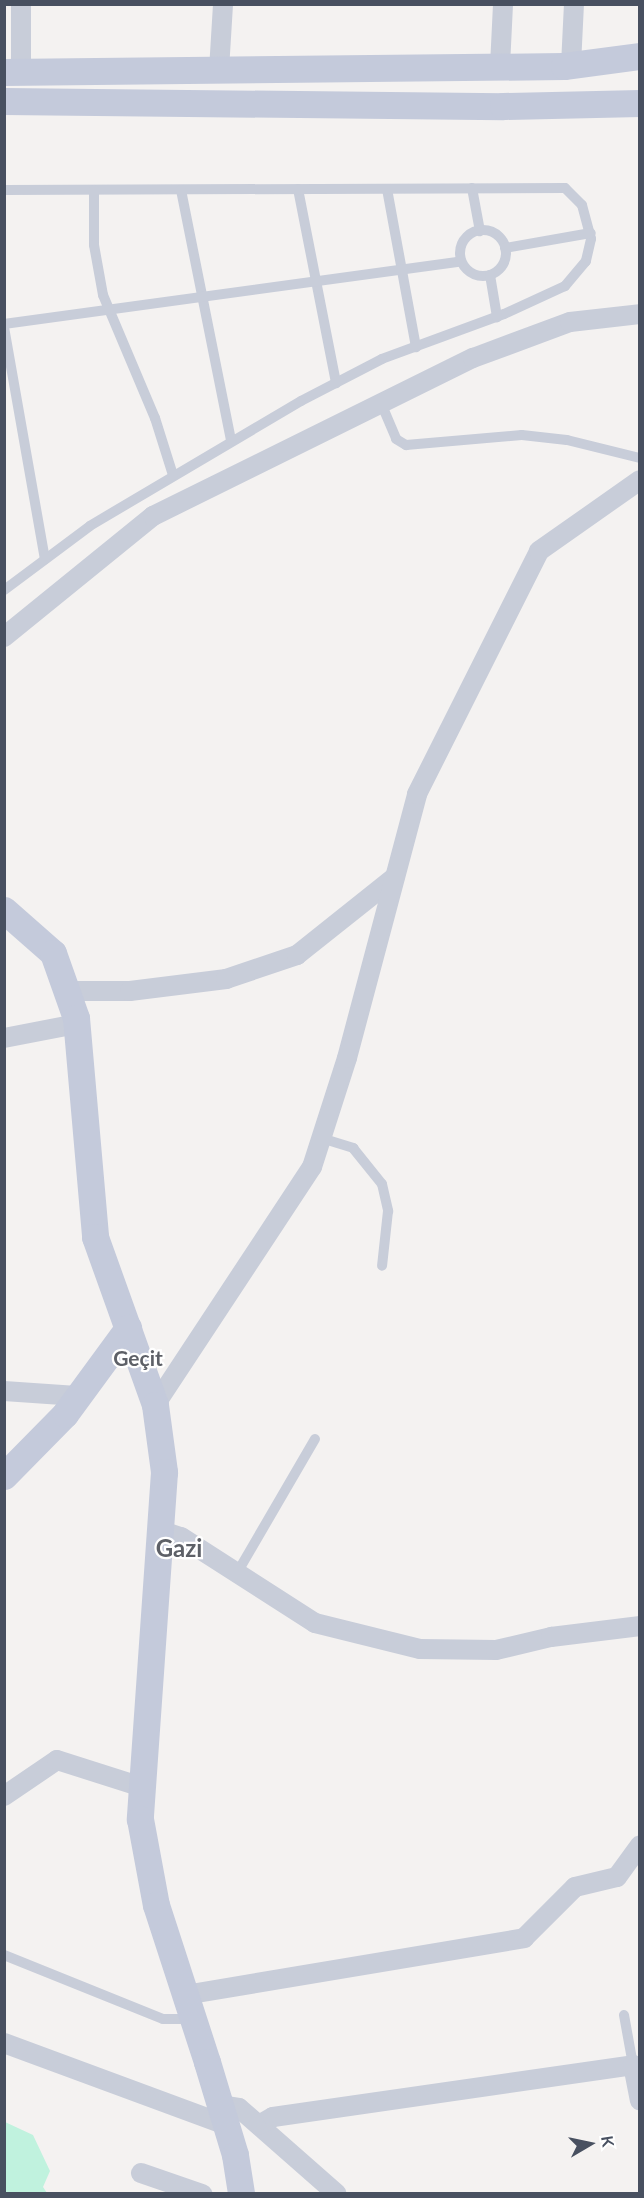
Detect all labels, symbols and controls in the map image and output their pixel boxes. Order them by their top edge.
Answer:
district label: Geçit [113,1345,163,1371]
district label: Gazi [156,1534,202,1562]
north arrow [560,2114,620,2174]
text: K [598,2134,619,2148]

